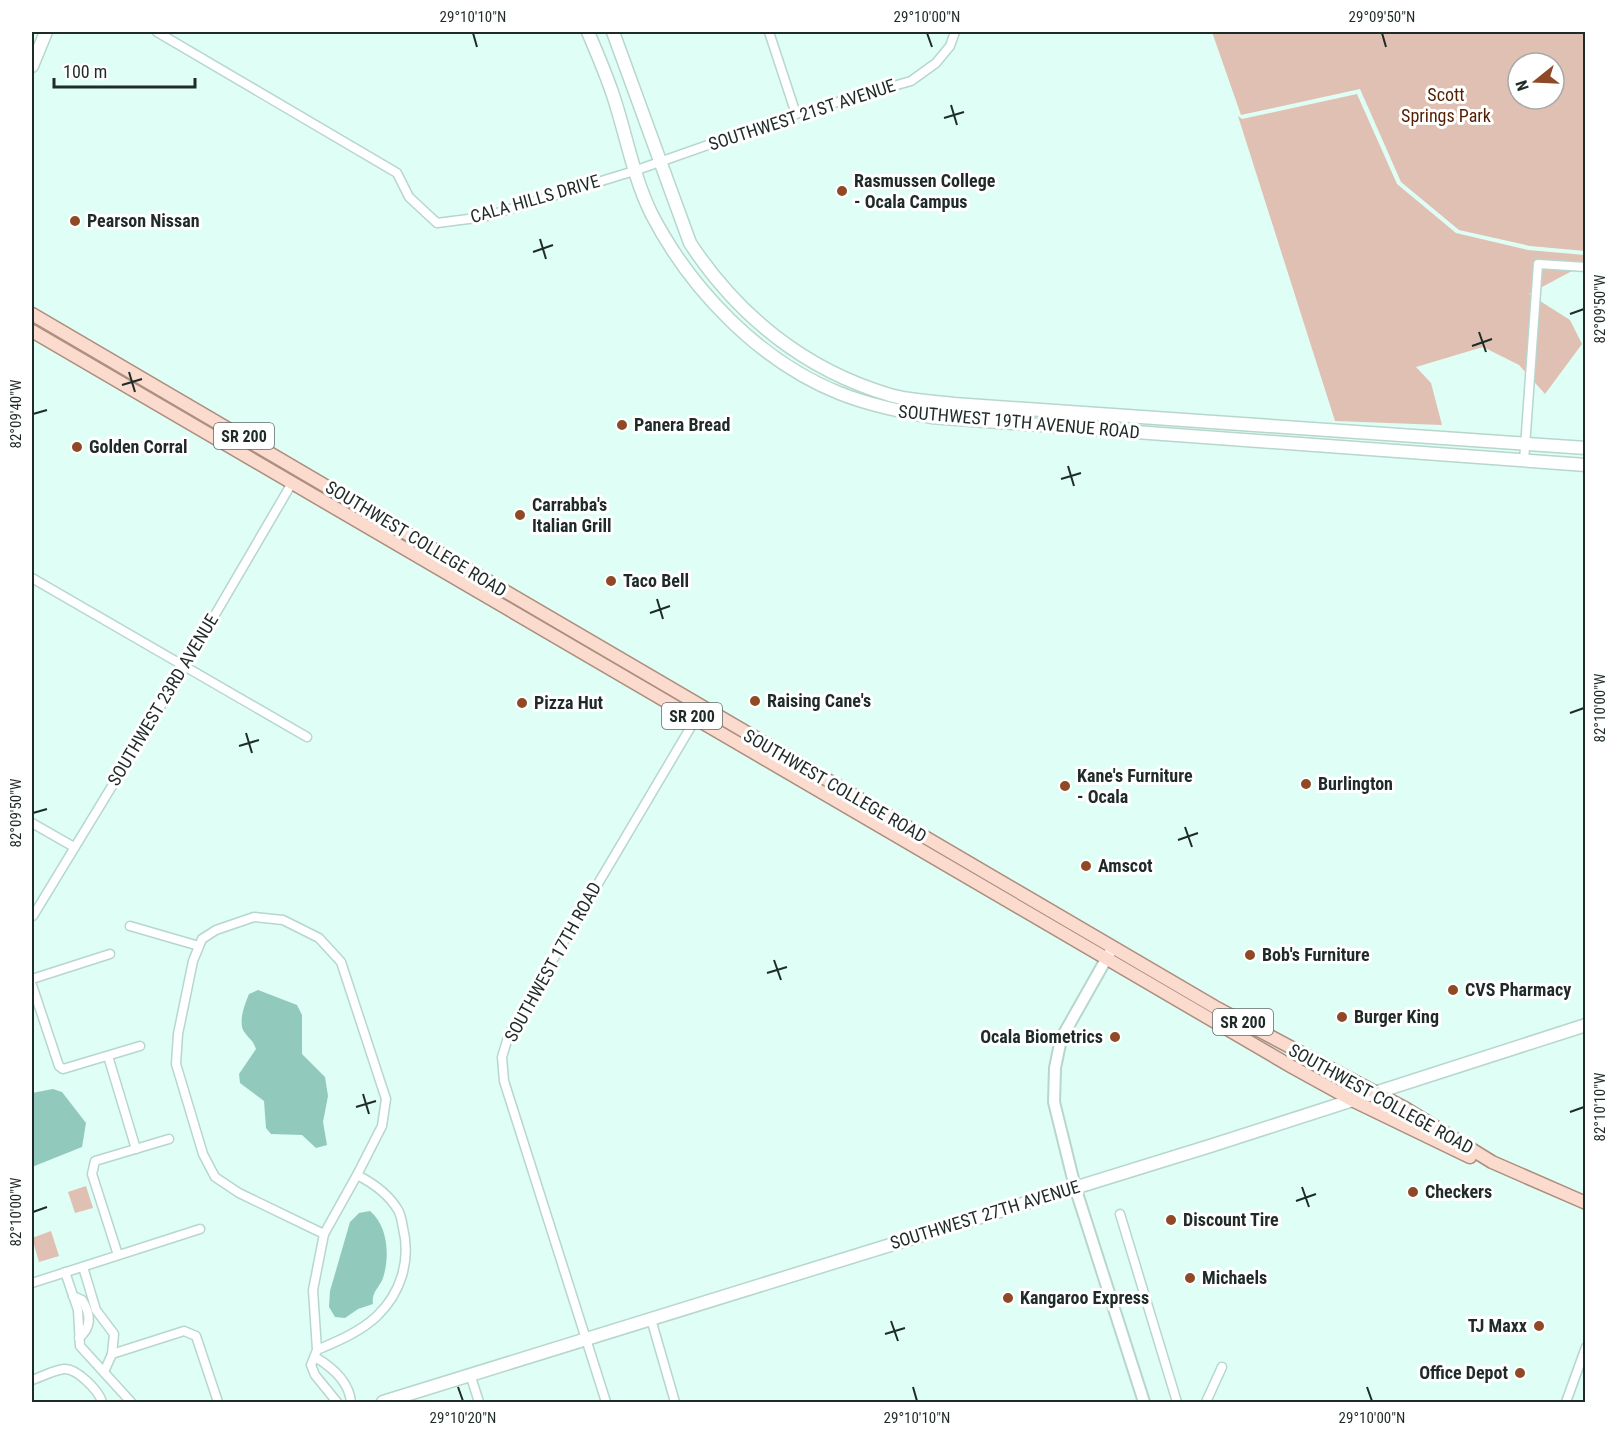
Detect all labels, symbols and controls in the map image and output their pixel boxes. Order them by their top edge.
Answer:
text: 29°10'10"N [440,8,506,26]
text: 29°10'00"N [894,8,960,26]
text: 29°09'50"N [1349,8,1415,26]
scale bar [54,51,195,89]
north arrow [1506,51,1566,111]
text: 100 m [63,61,107,82]
street label: SOUTHWEST 21ST AVENUE [706,74,898,155]
text: N [1512,78,1533,93]
park label: Scott Springs Park [1401,84,1491,126]
street label: CALA HILLS DRIVE [468,170,602,227]
place label: Rasmussen College - Ocala Campus [854,170,996,212]
marker: Rasmussen College - Ocala Campus [835,184,849,198]
place label: Pearson Nissan [87,210,200,231]
marker: Pearson Nissan [68,214,82,228]
text: 82°09'50"W [1591,274,1609,343]
text: 82°09'40"W [7,379,25,448]
street label: SOUTHWEST 19TH AVENUE ROAD [897,400,1141,443]
place label: Panera Bread [634,414,730,435]
marker: Panera Bread [615,418,629,432]
road number: SR 200 [214,423,274,449]
place label: Golden Corral [89,436,187,457]
marker: Golden Corral [70,440,84,454]
street label: SOUTHWEST COLLEGE ROAD [322,476,511,601]
place label: Carrabba's Italian Grill [532,494,612,536]
marker: Carrabba's Italian Grill [513,508,527,522]
place label: Taco Bell [623,570,689,591]
marker: Taco Bell [604,574,618,588]
street label: SOUTHWEST 23RD AVENUE [103,610,222,789]
text: 82°10'00"W [1591,673,1609,742]
place label: Raising Cane's [767,690,871,711]
place label: Pizza Hut [534,692,604,713]
marker: Raising Cane's [748,694,762,708]
marker: Pizza Hut [515,696,529,710]
road number: SR 200 [662,703,722,729]
street label: SOUTHWEST COLLEGE ROAD [740,725,930,847]
place label: Kane's Furniture - Ocala [1077,765,1193,807]
place label: Burlington [1318,773,1393,794]
marker: Burlington [1299,777,1313,791]
text: 82°09'50"W [7,778,25,847]
marker: Kane's Furniture - Ocala [1058,779,1072,793]
place label: Amscot [1098,855,1153,876]
marker: Amscot [1079,859,1093,873]
street label: SOUTHWEST 17TH ROAD [500,878,605,1045]
place label: Bob's Furniture [1262,944,1370,965]
marker: Bob's Furniture [1243,948,1257,962]
place label: CVS Pharmacy [1465,979,1571,1000]
marker: CVS Pharmacy [1446,983,1460,997]
place label: Burger King [1354,1006,1439,1027]
road number: SR 200 [1213,1009,1273,1035]
marker: Burger King [1335,1010,1349,1024]
place label: Ocala Biometrics [980,1026,1103,1047]
marker: Ocala Biometrics [1108,1030,1122,1044]
street label: SOUTHWEST COLLEGE ROAD [1285,1039,1477,1158]
text: 82°10'10"W [1591,1072,1609,1141]
street label: SOUTHWEST 27TH AVENUE [887,1176,1082,1253]
text: 82°10'00"W [7,1177,25,1246]
place label: Checkers [1425,1181,1492,1202]
marker: Checkers [1406,1185,1420,1199]
place label: Discount Tire [1183,1209,1279,1230]
marker: Discount Tire [1164,1213,1178,1227]
place label: Michaels [1202,1267,1267,1288]
marker: Michaels [1183,1271,1197,1285]
place label: Kangaroo Express [1020,1287,1149,1308]
marker: Kangaroo Express [1001,1291,1015,1305]
place label: TJ Maxx [1468,1315,1527,1336]
marker: TJ Maxx [1532,1319,1546,1333]
place label: Office Depot [1419,1362,1508,1383]
marker: Office Depot [1513,1366,1527,1380]
text: 29°10'20"N [430,1409,496,1427]
text: 29°10'10"N [884,1409,950,1427]
text: 29°10'00"N [1339,1409,1405,1427]

